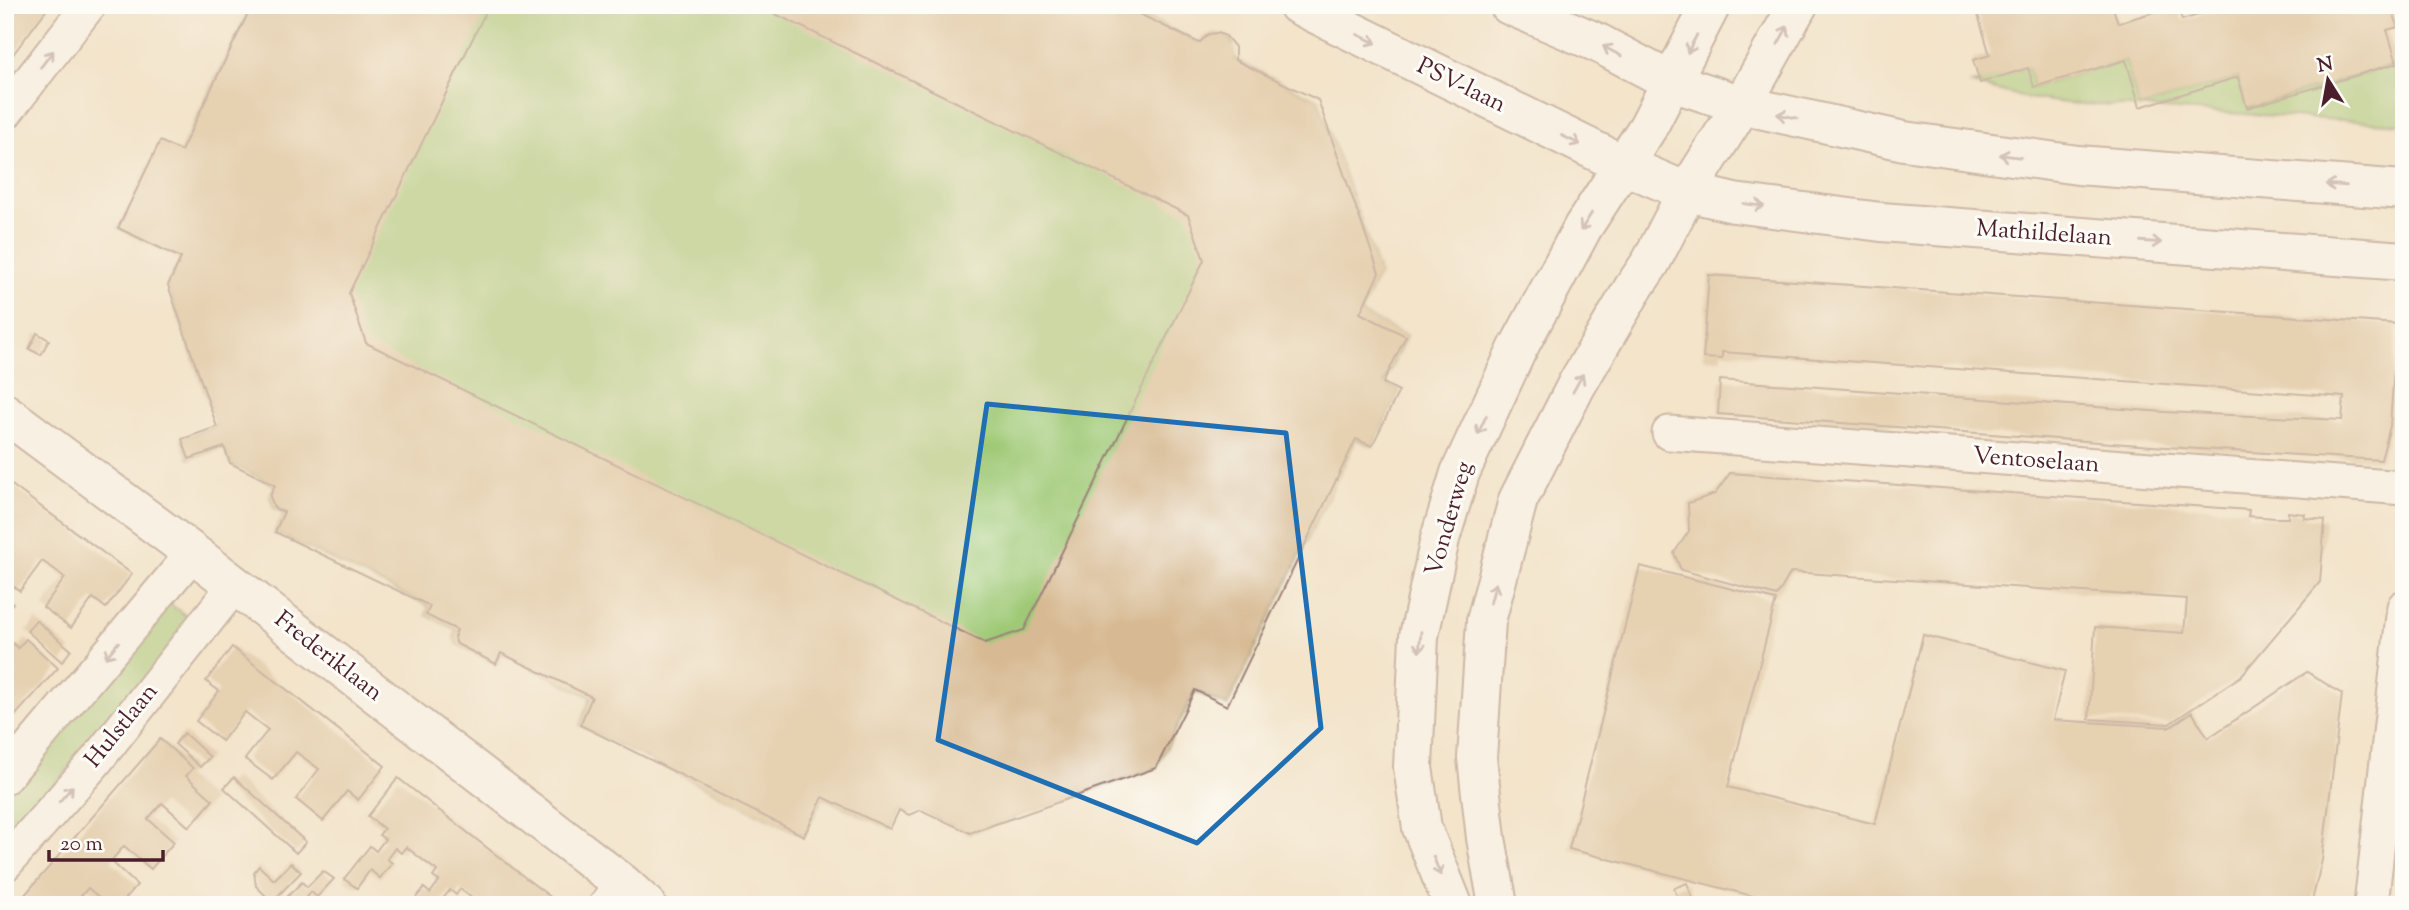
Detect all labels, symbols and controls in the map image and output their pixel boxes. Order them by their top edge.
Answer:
one-way arrow [1776,25,1790,45]
one-way arrow [1356,33,1377,47]
one-way arrow [1685,33,1699,54]
one-way arrow [1602,43,1623,57]
north arrow [2294,46,2364,116]
street label: PSV-laan [1411,50,1511,122]
one-way arrow [40,51,55,69]
text: N [2315,51,2335,80]
one-way arrow [1776,109,1799,122]
one-way arrow [1560,134,1581,147]
one-way arrow [2000,149,2022,162]
one-way arrow [2325,178,2347,191]
one-way arrow [1742,199,1765,212]
one-way arrow [1579,212,1593,232]
street label: Mathildelaan [1975,212,2113,256]
one-way arrow [2139,236,2162,249]
one-way arrow [1572,373,1585,394]
one-way arrow [1475,414,1489,435]
street label: Ventoselaan [1971,440,2101,482]
street label: Vonderweg [1417,457,1483,580]
one-way arrow [1488,582,1501,604]
street label: Frederiklaan [266,604,390,710]
one-way arrow [1413,630,1426,653]
one-way arrow [104,641,120,659]
street label: Hulstlaan [77,676,167,776]
one-way arrow [58,785,74,803]
scale bar [49,819,163,863]
text: 20 m [60,830,103,860]
one-way arrow [1432,855,1445,876]

